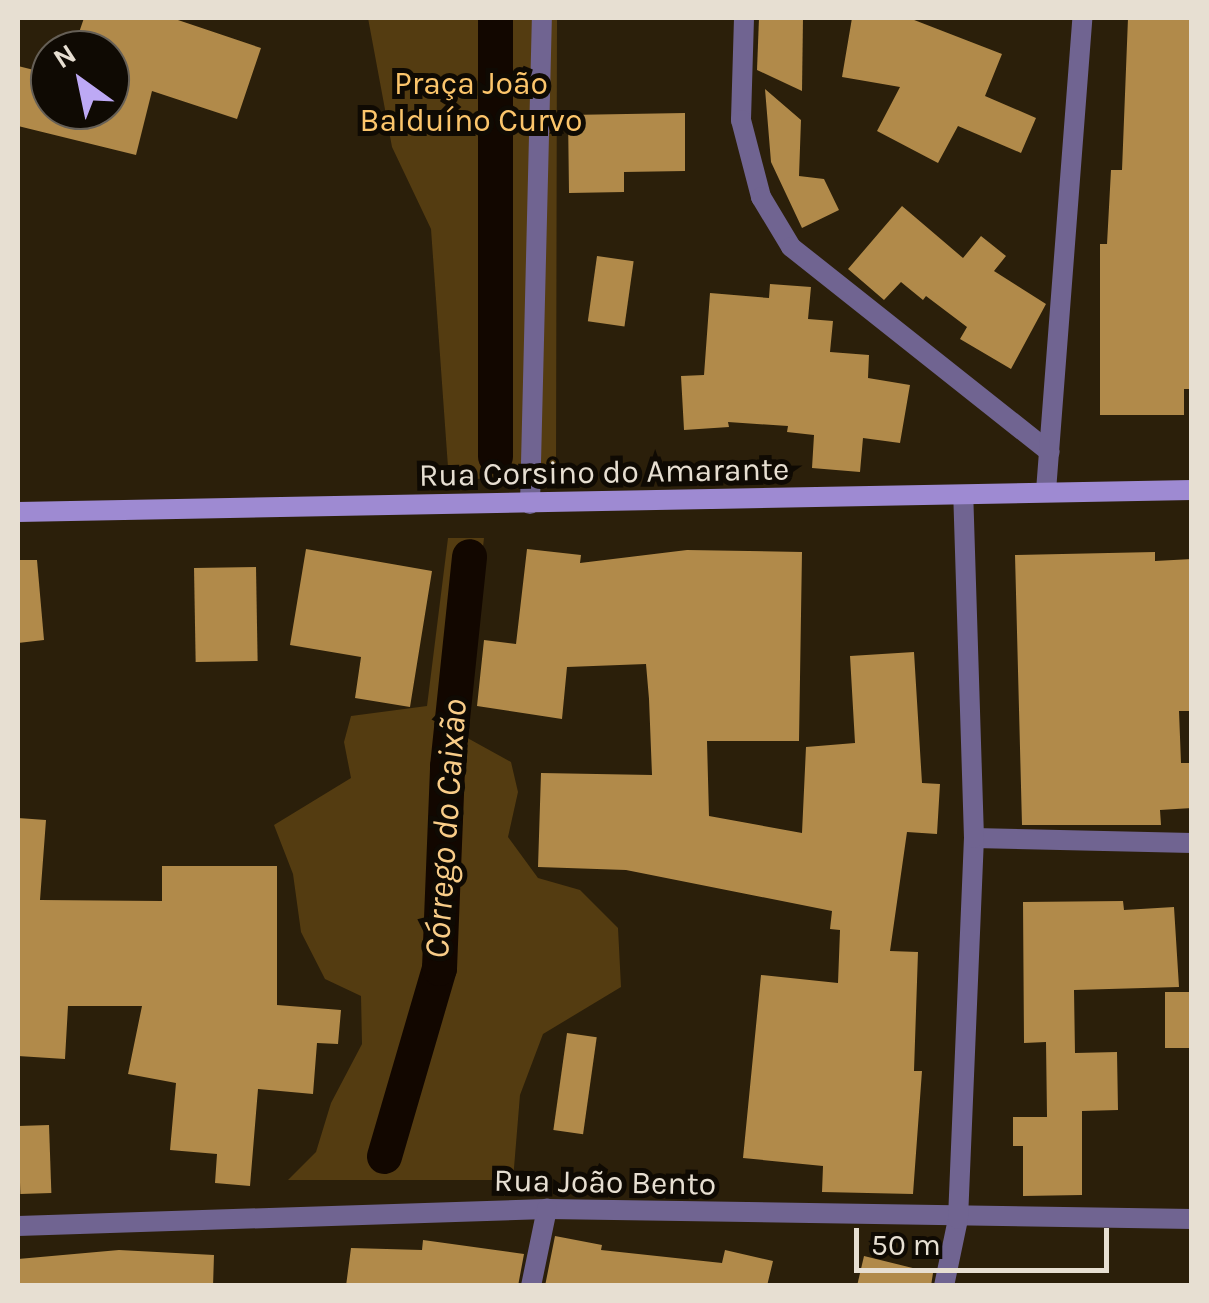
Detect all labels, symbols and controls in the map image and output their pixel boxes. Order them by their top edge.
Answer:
north arrow [30,30,130,130]
text: N [47,37,82,75]
park label: Praça João Balduíno Curvo [360,66,582,141]
street label: Rua Corsino do Amarante [418,451,790,495]
water label: Córrego do Caixão [416,698,476,960]
street label: Rua João Bento [493,1162,717,1204]
scale bar [859,1208,1114,1270]
text: 50 m [871,1227,941,1263]

